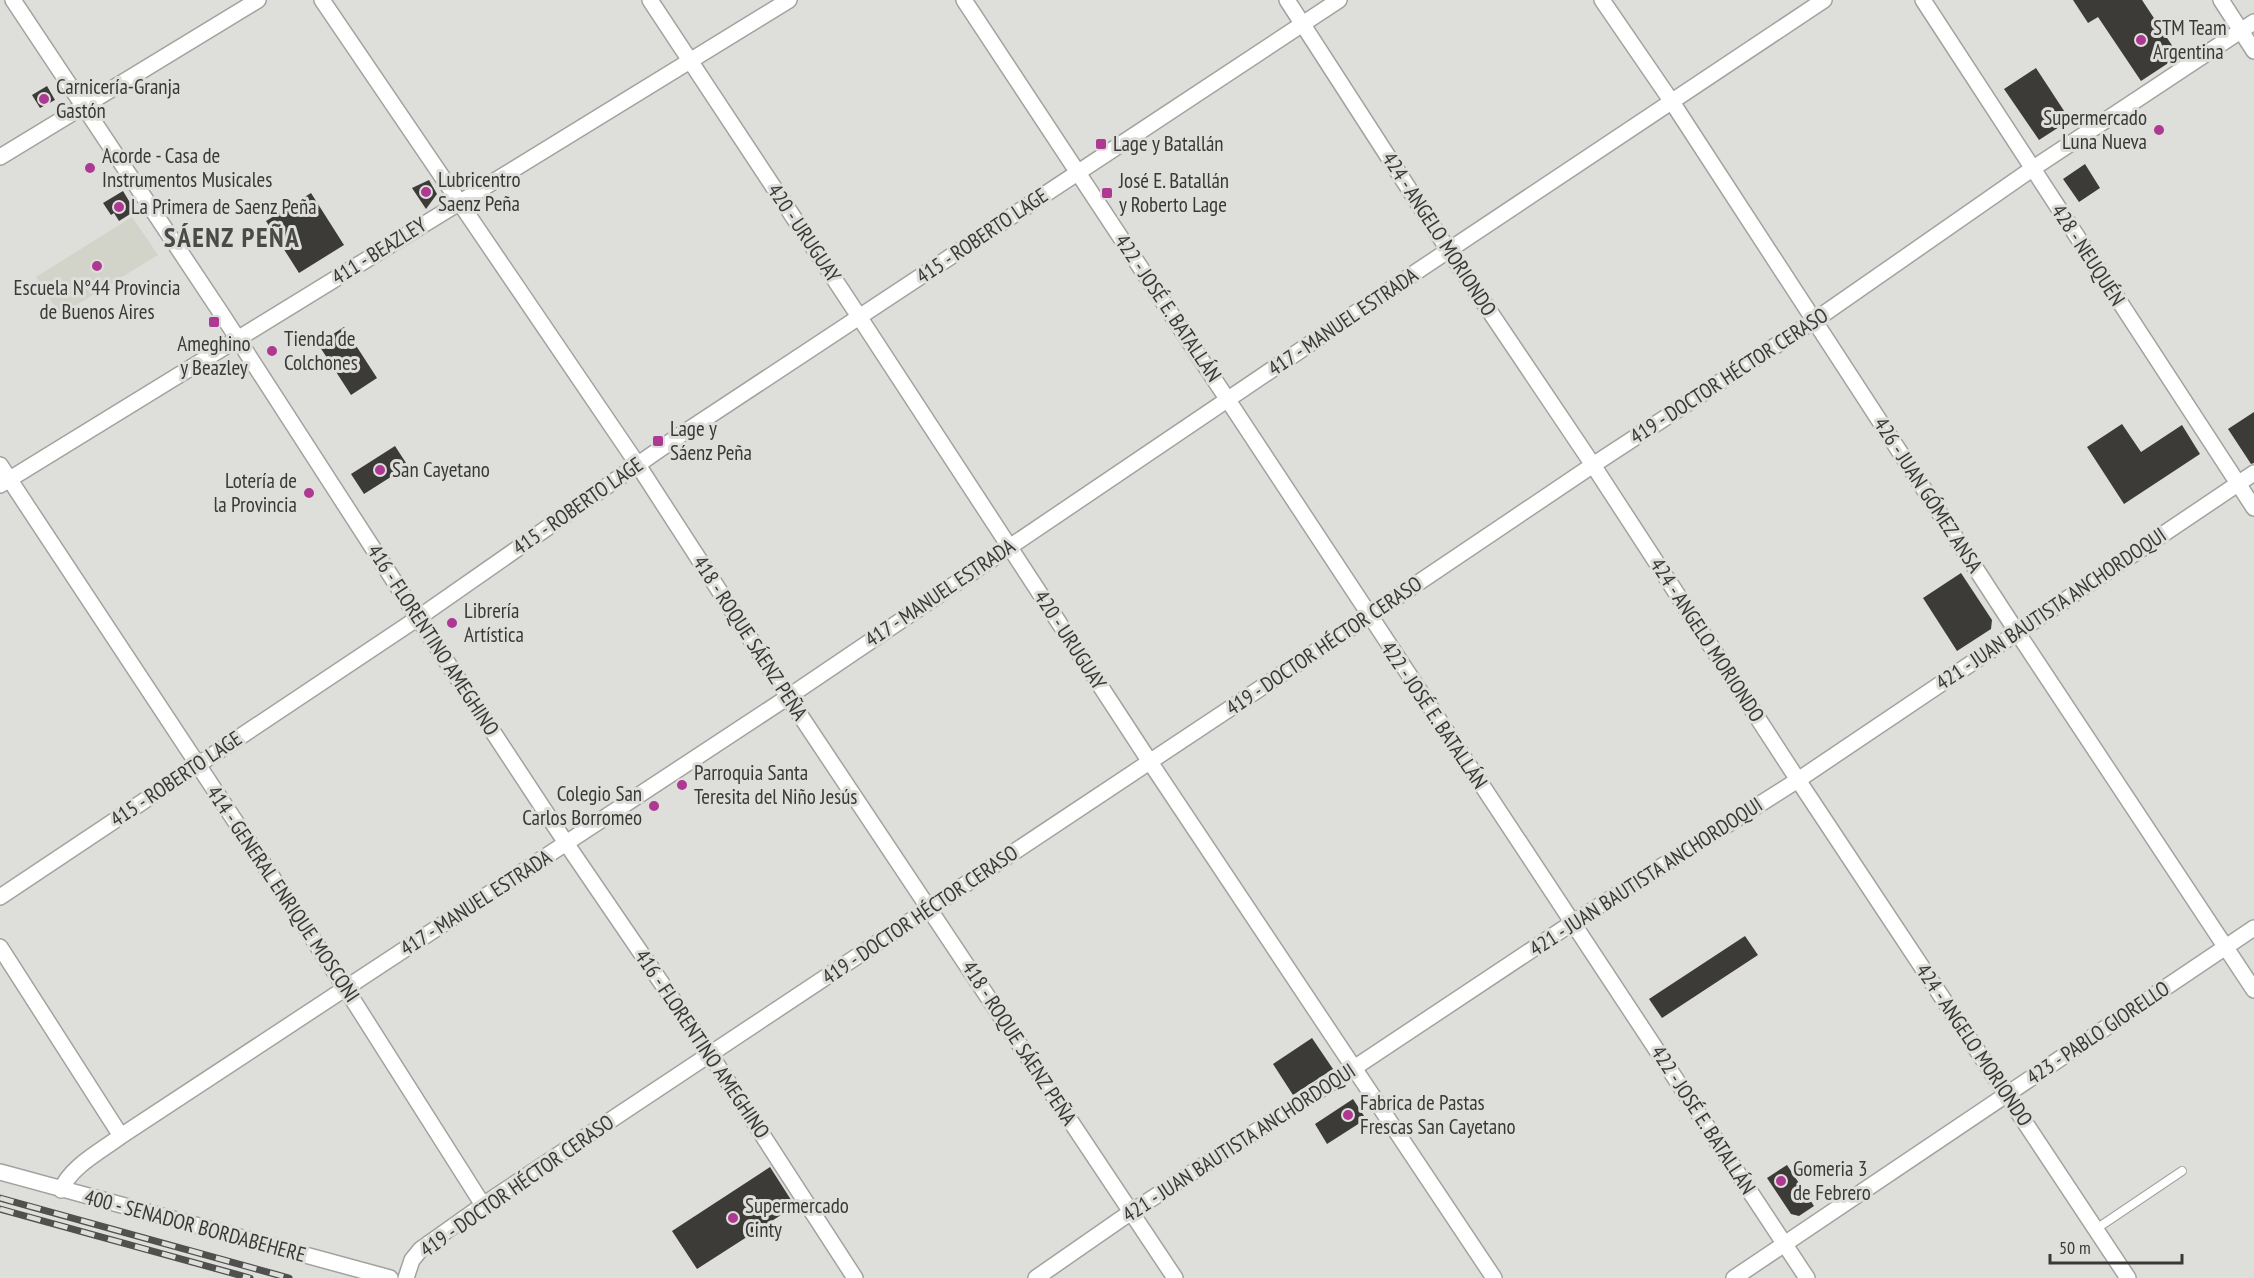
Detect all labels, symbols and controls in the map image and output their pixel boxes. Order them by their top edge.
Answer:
place label: STM Team Argentina [2153,14,2227,65]
marker: STM Team Argentina [2134,33,2148,47]
place label: Carnicería-Granja Gastón [56,73,181,124]
marker: Carnicería-Granja Gastón [37,92,51,106]
place label: Supermercado Luna Nueva [2043,104,2147,155]
marker: Supermercado Luna Nueva [2152,123,2166,137]
place label: Lage y Batallán [1113,130,1224,157]
marker: Lage y Batallán [1094,137,1108,151]
place label: Acorde - Casa de Instrumentos Musicales [102,142,272,193]
street label: 424 - ANGELO MORIONDO [1376,146,1503,321]
marker: Acorde - Casa de Instrumentos Musicales [83,161,97,175]
place label: Lubricentro Saenz Peña [438,166,521,217]
place label: José E. Batallán y Roberto Lage [1118,167,1229,218]
street label: 420 - URUGUAY [762,178,848,288]
street label: 415 - ROBERTO LAGE [911,182,1053,290]
marker: Lubricentro Saenz Peña [419,185,433,199]
marker: José E. Batallán y Roberto Lage [1100,186,1114,200]
place label: La Primera de Saenz Peña [131,193,317,220]
street label: 428 - NEUQUÉN [2046,199,2131,311]
marker: La Primera de Saenz Peña [112,200,126,214]
street label: 411 - BEAZLEY [326,211,432,290]
district label: SÁENZ PEÑA [164,220,300,254]
street label: 422 - JOSÉ E. BATALLÁN [1109,229,1228,387]
marker: Escuela N°44 Provincia de Buenos Aires [90,259,104,273]
street label: 417 - MANUEL ESTRADA [1263,261,1423,382]
place label: Escuela N°44 Provincia de Buenos Aires [14,274,180,325]
street label: 419 - DOCTOR HÉCTOR CERASO [1625,301,1833,450]
marker: Ameghino y Beazley [207,315,221,329]
place label: Tienda de Colchones [284,325,358,376]
place label: Ameghino y Beazley [177,330,251,381]
marker: Tienda de Colchones [265,344,279,358]
street label: 426 - JUAN GÓMEZ ANSA [1868,412,1989,578]
place label: Lage y Sáenz Peña [670,415,752,466]
marker: Lage y Sáenz Peña [651,434,665,448]
street label: 415 - ROBERTO LAGE [507,451,648,561]
place label: San Cayetano [392,456,490,483]
marker: San Cayetano [373,463,387,477]
place label: Lotería de la Provincia [213,467,297,518]
marker: Lotería de la Provincia [302,486,316,500]
street label: 421 - JUAN BAUTISTA ANCHORDOQUI [1930,521,2171,696]
street label: 417 - MANUEL ESTRADA [860,532,1020,653]
street label: 416 - FLORENTINO AMEGHINO [362,539,505,740]
street label: 418 - ROQUE SÁENZ PEÑA [687,550,814,725]
street label: 424 - ANGELO MORIONDO [1644,552,1771,727]
street label: 419 - DOCTOR HÉCTOR CERASO [1221,570,1427,721]
street label: 420 - URUGUAY [1028,585,1113,695]
place label: Librería Artística [464,597,524,648]
marker: Librería Artística [445,616,459,630]
street label: 422 - JOSÉ E. BATALLÁN [1375,636,1494,794]
street label: 415 - ROBERTO LAGE [105,725,247,833]
place label: Parroquia Santa Teresita del Niño Jesús [694,759,857,810]
marker: Parroquia Santa Teresita del Niño Jesús [675,778,689,792]
street label: 414 - GENERAL ENRIQUE MOSCONI [201,780,366,1007]
place label: Colegio San Carlos Borromeo [522,780,642,831]
street label: 421 - JUAN BAUTISTA ANCHORDOQUI [1524,791,1767,962]
marker: Colegio San Carlos Borromeo [647,799,661,813]
street label: 419 - DOCTOR HÉCTOR CERASO [817,839,1023,990]
street label: 417 - MANUEL ESTRADA [395,843,557,962]
street label: 416 - FLORENTINO AMEGHINO [629,944,776,1143]
street label: 418 - ROQUE SÁENZ PEÑA [956,955,1083,1130]
street label: 424 - ANGELO MORIONDO [1910,958,2039,1131]
street label: 423 - PABLO GIORELLO [2021,975,2175,1090]
street label: 422 - JOSÉ E. BATALLÁN [1645,1040,1762,1199]
street label: 421 - JUAN BAUTISTA ANCHORDOQUI [1117,1057,1360,1228]
place label: Fabrica de Pastas Frescas San Cayetano [1360,1089,1515,1140]
street label: 419 - DOCTOR HÉCTOR CERASO [414,1108,619,1263]
marker: Fabrica de Pastas Frescas San Cayetano [1341,1108,1355,1122]
place label: Gomeria 3 de Febrero [1793,1155,1871,1206]
marker: Gomeria 3 de Febrero [1774,1174,1788,1188]
street label: 400 - SENADOR BORDABEHERE [81,1183,309,1268]
place label: Supermercado Cinty [745,1192,849,1243]
marker: Supermercado Cinty [726,1211,740,1225]
scale bar [2050,1227,2182,1265]
text: 50 m [2059,1236,2091,1259]

